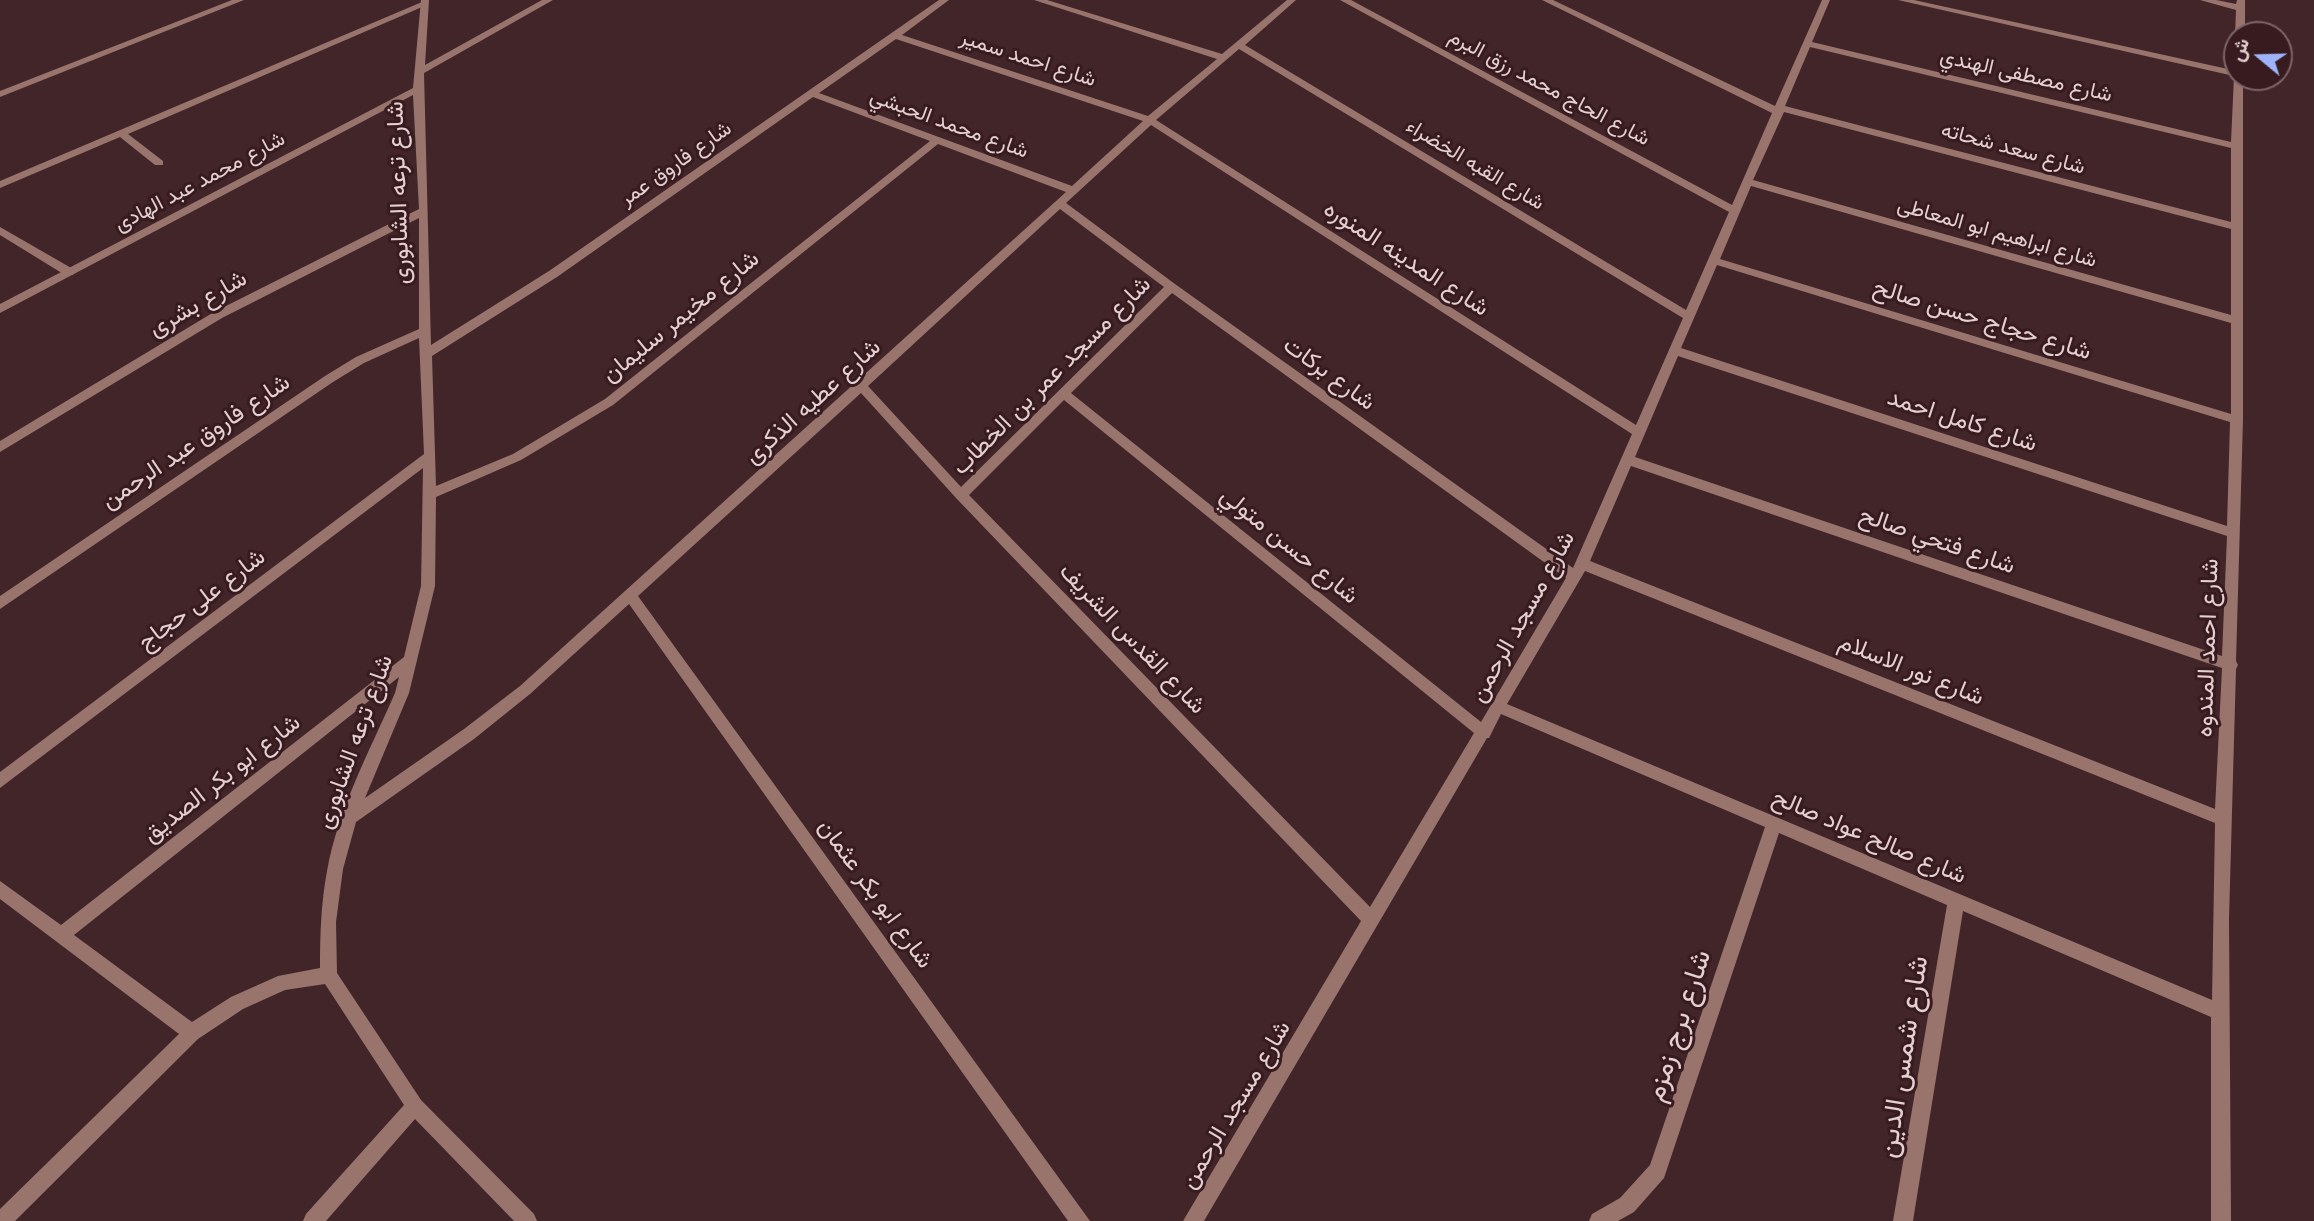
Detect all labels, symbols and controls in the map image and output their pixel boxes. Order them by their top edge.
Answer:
north arrow [2223,21,2293,91]
street label: شارع الحاج محمد رزق البرم [1444,24,1654,152]
street label: شارع احمد سمير [957,25,1099,93]
text: ش [2226,35,2253,64]
street label: شارع مصطفى الهندي [1937,44,2115,108]
street label: شارع محمد الحبشي [866,84,1032,164]
street label: شارع ترعه الشابورى [381,101,417,285]
street label: شارع القبه الخضراء [1401,114,1549,216]
street label: شارع فاروق عمر [615,116,737,212]
street label: شارع سعد شحاته [1938,118,2088,180]
street label: شارع محمد عبد الهادى [110,126,290,238]
street label: شارع ابراهيم ابو المعاطى [1894,192,2100,274]
street label: شارع المدينه المنوره [1318,195,1494,323]
street label: شارع مخيمر سليمان [597,245,765,389]
street label: شارع بشرى [144,264,252,344]
street label: شارع مسجد عمر بن الخطاب [947,271,1157,481]
street label: شارع حجاج حسن صالح [1869,273,2095,367]
street label: شارع بركات [1277,331,1381,417]
street label: شارع عطيه الذكرى [739,333,887,471]
street label: شارع فاروق عبد الرحمن [96,368,296,516]
street label: شارع كامل احمد [1884,383,2040,459]
street label: شارع حسن متولي [1214,481,1364,611]
street label: شارع فتحي صالح [1855,501,2019,581]
street label: شارع مسجد الرحمن [1464,527,1582,707]
street label: شارع على حجاج [133,543,271,657]
street label: شارع القدس الشريف [1053,557,1211,721]
street label: شارع احمد المندوه [2190,558,2226,738]
street label: شارع نور الاسلام [1834,628,1988,712]
street label: شارع ترعه الشابورى [310,651,400,833]
street label: شارع ابو بكر الصديق [137,709,307,849]
street label: شارع صالح عواد صالح [1768,783,1970,891]
street label: شارع ابو بكر عثمان [811,814,939,974]
street label: شارع برج زمزم [1639,946,1719,1106]
street label: شارع شمس الدين [1871,954,1937,1160]
street label: شارع مسجد الرحمن [1175,1016,1297,1194]

